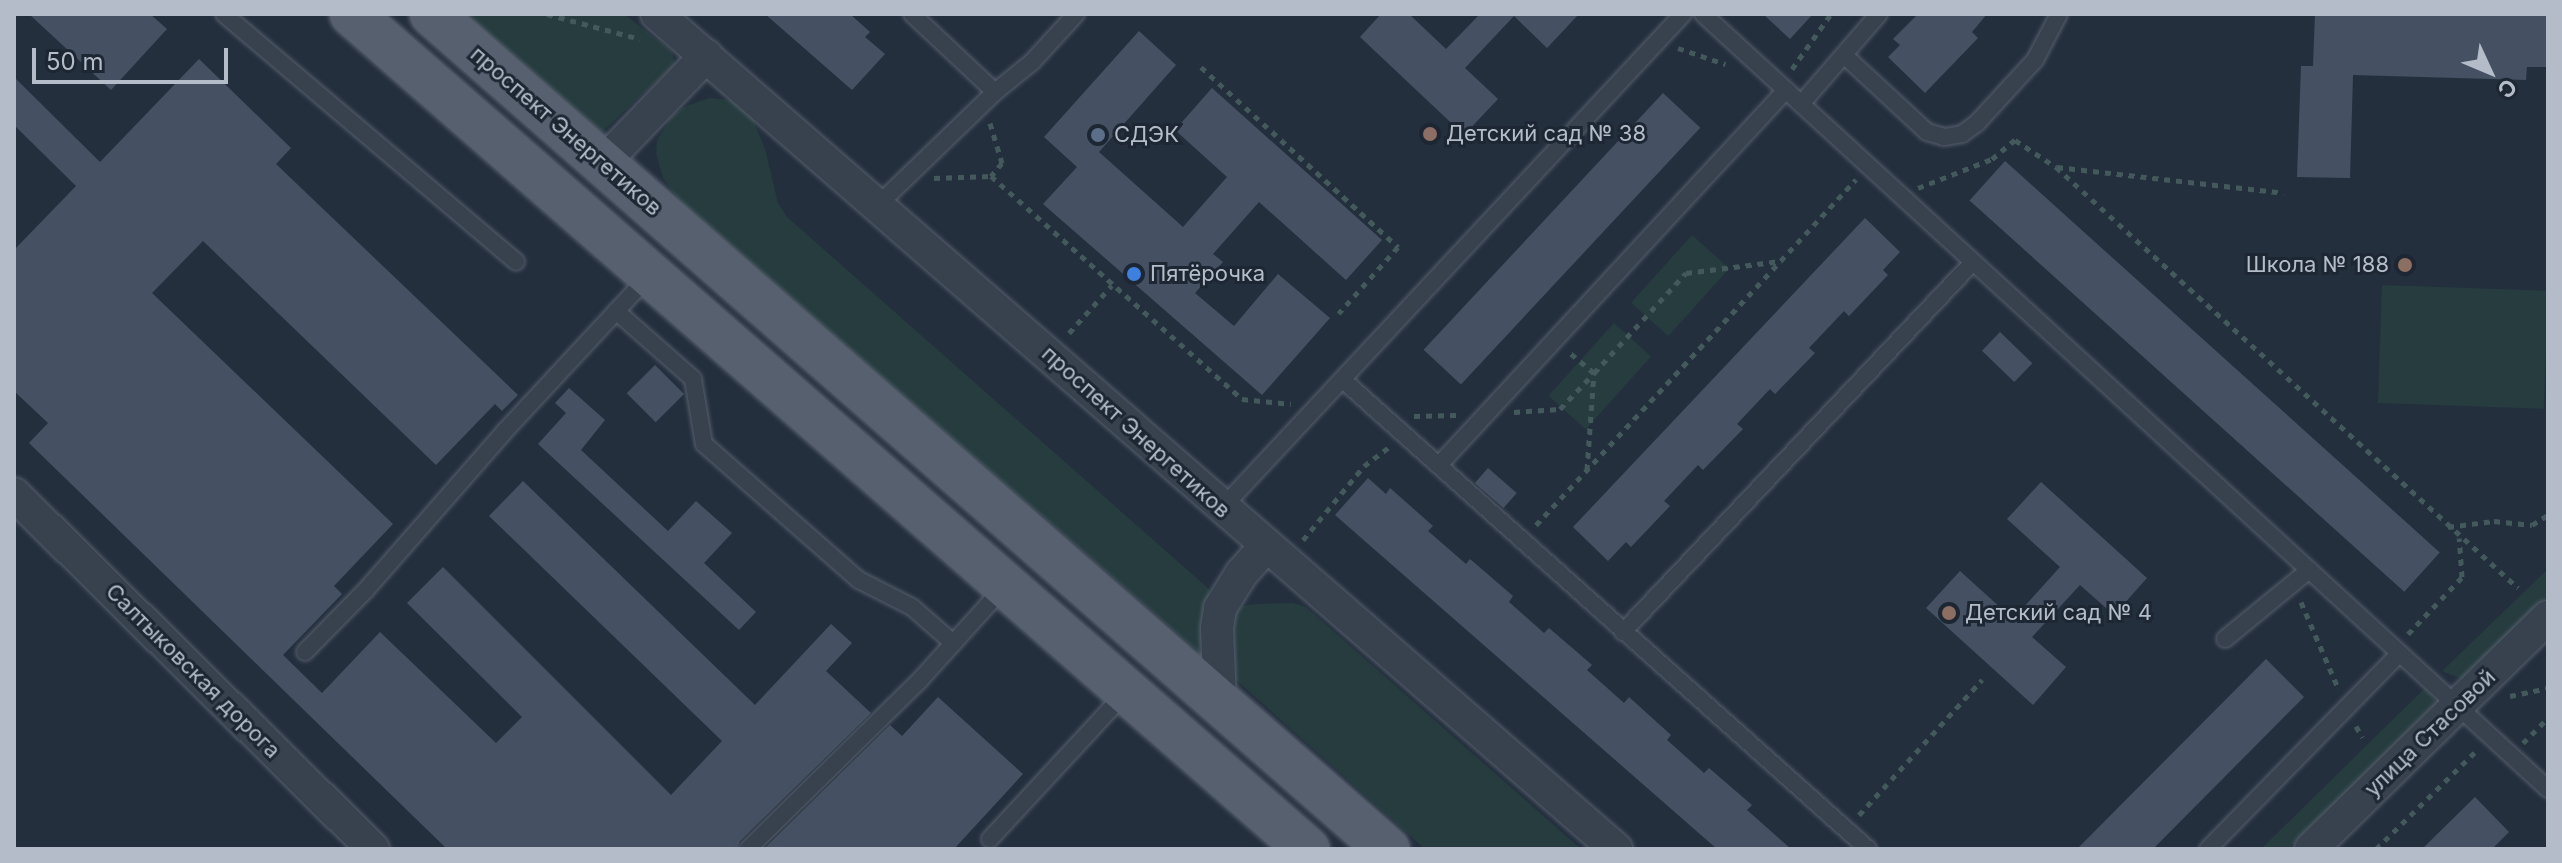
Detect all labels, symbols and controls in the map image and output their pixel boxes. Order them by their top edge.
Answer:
scale bar [36,32,232,82]
north arrow [2450,32,2530,112]
street label: проспект Энергетиков [465,41,667,221]
text: 50 m [46,47,104,76]
text: С [2492,74,2522,104]
place label: Детский сад № 38 [1446,121,1646,147]
place label: СДЭК [1114,122,1179,148]
marker: Детский сад № 38 [1421,125,1439,143]
marker: СДЭК [1089,126,1107,144]
place label: Школа № 188 [2246,252,2389,278]
marker: Школа № 188 [2396,256,2414,274]
place label: Пятёрочка [1150,261,1265,287]
marker: Пятёрочка [1125,265,1143,283]
street label: проспект Энергетиков [1036,340,1236,524]
street label: Салтыковская дорога [100,578,286,764]
place label: Детский сад № 4 [1965,600,2152,626]
marker: Детский сад № 4 [1940,604,1958,622]
street label: улица Стасовой [2359,664,2501,802]

